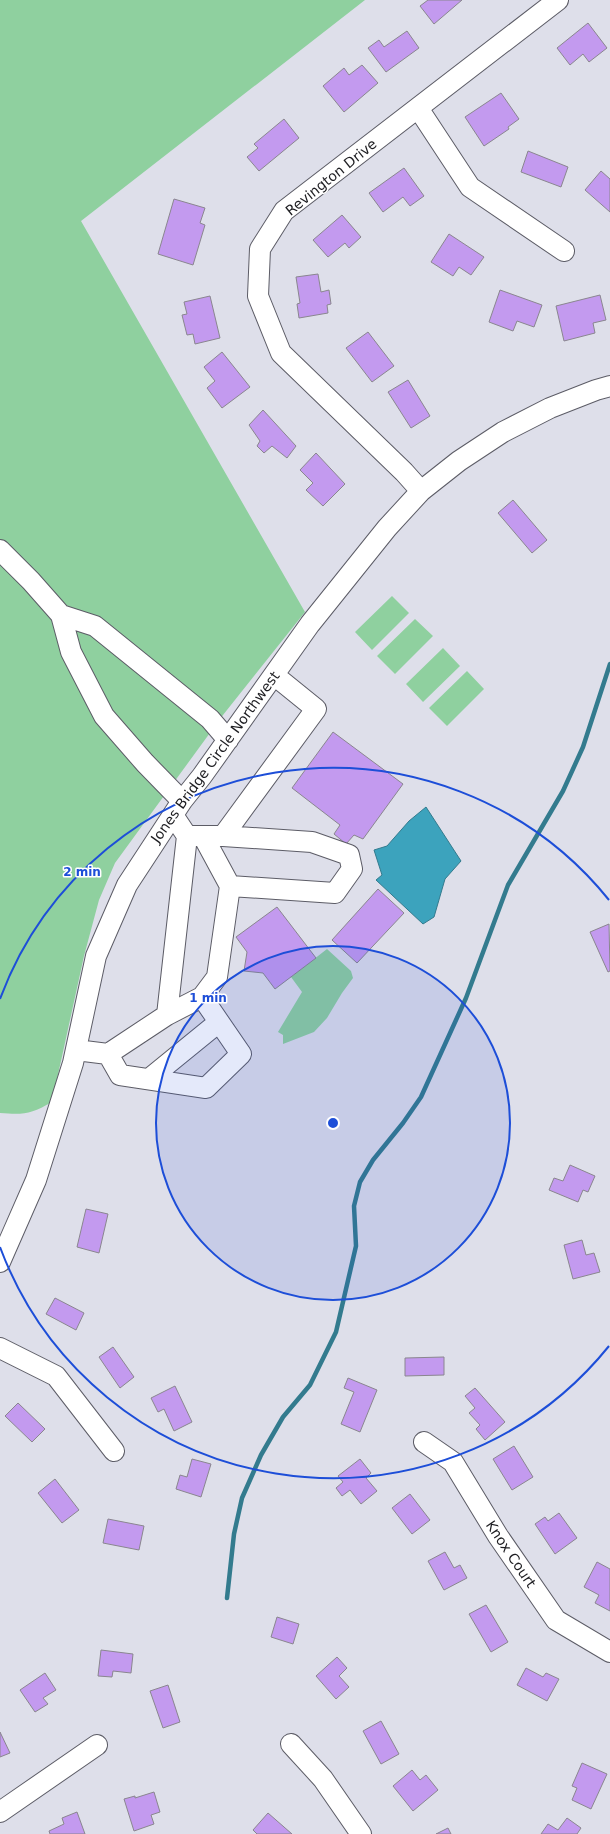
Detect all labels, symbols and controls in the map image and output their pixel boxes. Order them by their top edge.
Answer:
street label: Revington Drive [282,135,380,219]
street label: Jones Bridge Circle Northwest [147,668,283,847]
text: 2 min [63,865,101,879]
text: 1 min [189,991,227,1005]
centre of rings [326,1116,340,1130]
street label: Knox Court [483,1517,540,1591]

